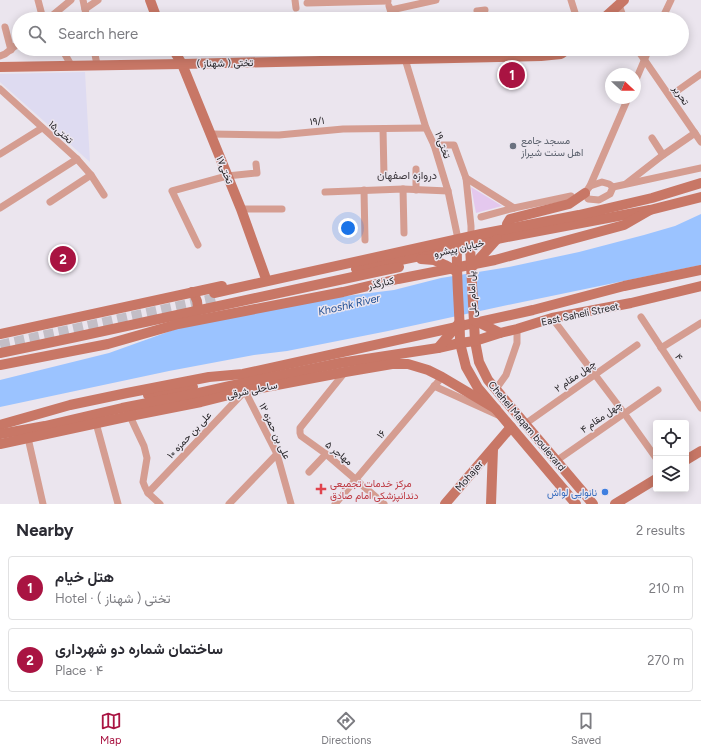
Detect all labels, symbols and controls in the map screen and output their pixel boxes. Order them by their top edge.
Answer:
search box [12,12,689,56]
icon: search [26,23,48,45]
text: Search here [58,25,138,43]
street label: تختی ( شهناز ) [197,56,253,70]
pin: 1 [499,60,525,90]
north arrow [605,68,641,104]
street label: تحریر [669,82,692,107]
street label: ۱۹/۱ [309,114,325,128]
street label: تختی۱۵ [46,118,76,146]
street label: تختی۱۹ [432,130,454,160]
place label: مسجد جامع اهل سنت شیراز [520,134,583,159]
marker: مسجد جامع اهل سنت شیراز [508,141,518,151]
street label: تختی۱۷ [214,154,236,186]
district label: دروازه اصفهان [377,169,437,182]
your location [338,218,358,238]
street label: خیابان پیشرو [432,236,486,261]
pin: 2 [50,244,76,274]
street label: پل امام علی [464,271,481,317]
street label: کنارگذر [366,274,396,292]
water label: Khoshk River [317,291,383,318]
street label: East Saheli Street [540,299,620,329]
street label: ۴ [672,351,686,363]
street label: چهل مقام ۲ [552,357,599,396]
street label: ساحلی شرقی [225,378,279,402]
street label: Chehel Maqam boulevard [486,378,569,474]
street label: چهل مقام ۴ [578,398,625,437]
street label: ۱۲ علی بن حمزه [256,401,294,461]
street label: ۱۰ علی بن حمزه [164,409,214,461]
map controls [653,420,689,492]
button: locate [653,420,689,456]
street label: ۱۶ [374,427,389,441]
street label: ۵ مهاجر [323,438,355,468]
button: layers [653,456,689,492]
street label: Mohajer [452,458,486,494]
place label: مرکز خدمات تجمیعی دندانپزشکی امام صادق [330,477,419,503]
marker: مرکز خدمات تجمیعی دندانپزشکی امام صادق [315,483,327,495]
place label: نانوایی لواش [547,486,597,499]
marker: نانوایی لواش [600,487,610,497]
text: Nearby [16,520,74,540]
text: 2 results [636,523,685,538]
text: هتل خیام [55,568,114,586]
text: 1 [27,581,33,596]
text: 210 m [649,581,684,596]
text: Hotel · تختی ( شهناز ) [55,591,171,606]
text: ساختمان شماره دو شهرداری [55,640,223,658]
text: 2 [26,653,34,668]
text: 270 m [647,653,684,668]
text: Place · ۴ [55,663,103,678]
tab: Map [100,710,122,747]
tab: Directions [321,710,371,747]
tab: Saved [571,710,601,747]

